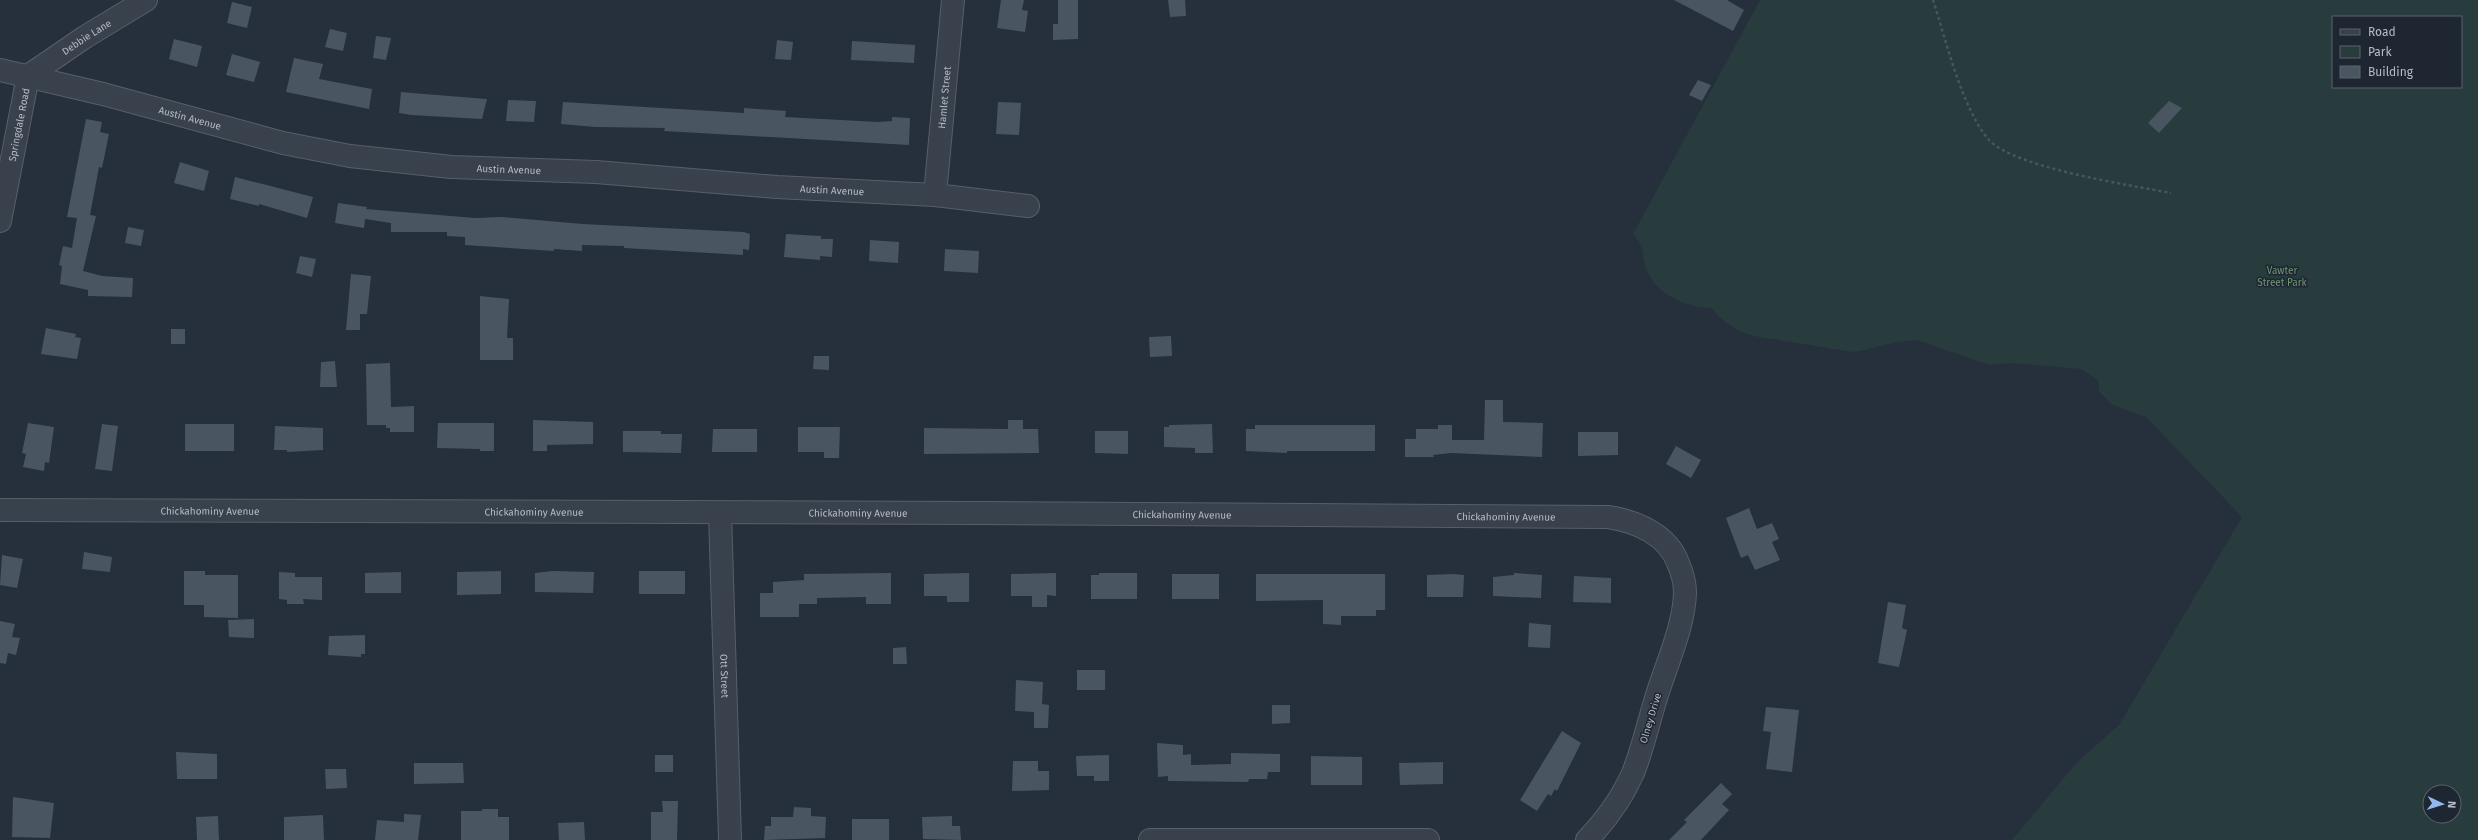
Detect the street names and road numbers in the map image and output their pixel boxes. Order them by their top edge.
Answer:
street label: Debbie Lane [60,17,114,58]
street label: Hamlet Street [936,65,954,129]
street label: Springdale Road [7,87,33,163]
street label: Austin Avenue [157,104,222,133]
street label: Austin Avenue [476,163,541,177]
street label: Austin Avenue [800,183,865,198]
street label: Chickahominy Avenue [160,505,260,518]
street label: Chickahominy Avenue [484,506,584,519]
street label: Chickahominy Avenue [808,507,908,520]
street label: Chickahominy Avenue [1132,509,1232,522]
street label: Chickahominy Avenue [1456,511,1556,524]
street label: Ott Street [717,654,731,699]
street label: Olney Drive [1638,692,1664,745]

